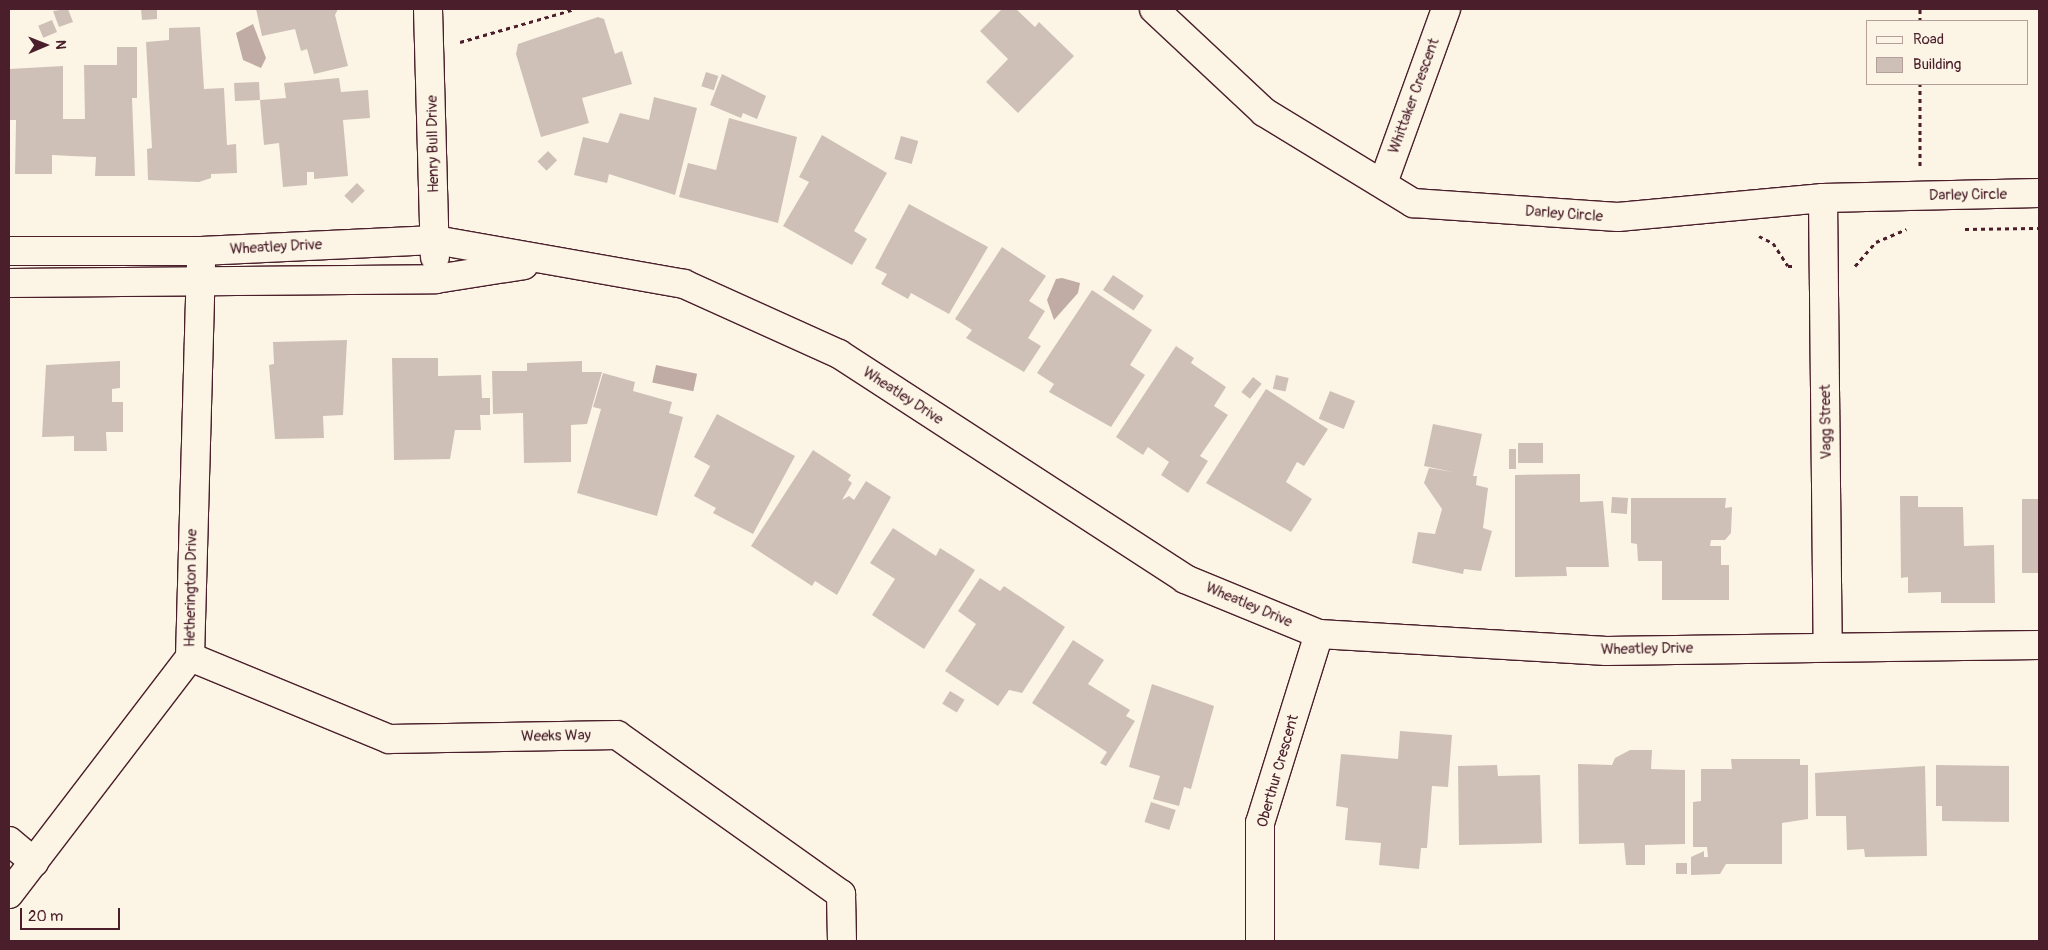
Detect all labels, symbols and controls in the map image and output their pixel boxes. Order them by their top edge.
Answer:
north arrow [20,20,70,70]
legend [1866,20,2028,85]
text: Road [1913,30,1944,49]
street label: Whittaker Crescent [1385,36,1443,156]
text: N [52,40,69,50]
text: Building [1913,55,1961,74]
street label: Henry Bull Drive [423,95,443,193]
street label: Darley Circle [1929,185,2007,205]
street label: Darley Circle [1524,202,1604,226]
street label: Wheatley Drive [229,236,323,258]
street label: Wheatley Drive [859,363,947,429]
street label: Vagg Street [1816,384,1836,460]
street label: Hetherington Drive [181,529,201,647]
street label: Wheatley Drive [1203,579,1295,631]
street label: Wheatley Drive [1601,639,1693,659]
street label: Oberthur Crescent [1253,713,1303,829]
street label: Weeks Way [521,726,591,746]
scale bar [22,898,122,930]
text: 20 m [28,907,63,926]

